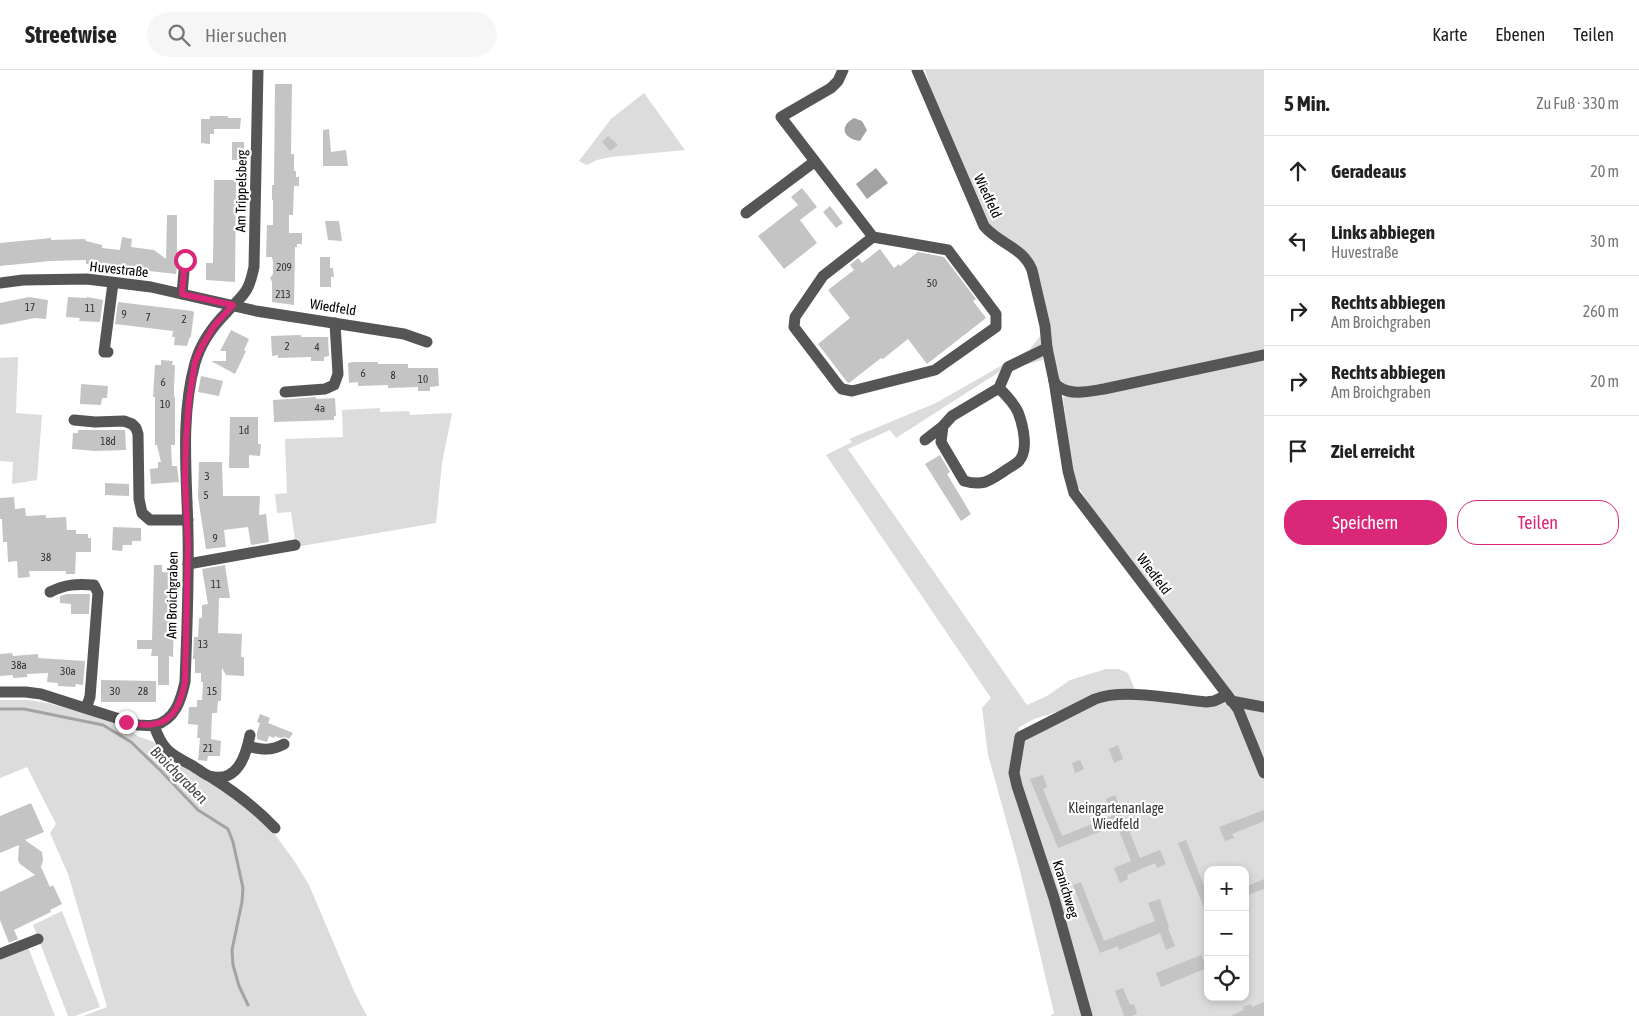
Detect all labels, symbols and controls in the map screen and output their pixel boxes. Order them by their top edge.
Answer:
search box [147,12,497,57]
text: Streetwise [25,21,117,48]
icon: search [165,21,193,49]
text: Hier suchen [205,24,287,46]
text: Karte [1432,24,1467,45]
text: Ebenen [1495,24,1545,45]
text: Teilen [1573,24,1614,45]
text: 5 Min. [1284,91,1330,115]
text: Zu Fuß · 330 m [1536,94,1619,112]
street label: Am Trippelsberg [232,150,250,232]
icon: ahead [1284,157,1312,185]
text: Geradeaus [1331,160,1406,182]
text: 20 m [1590,162,1619,180]
street label: Wiedfeld [971,171,1005,221]
text: Links abbiegen [1331,221,1435,243]
icon: left [1284,227,1312,255]
text: 30 m [1590,232,1619,250]
text: Huvestraße [1331,243,1399,261]
route start [174,249,197,272]
street label: Huvestraße [89,258,149,280]
house number: 209 [276,261,292,273]
house number: 50 [927,277,937,289]
house number: 213 [275,288,291,300]
text: Rechts abbiegen [1331,291,1446,313]
street label: Wiedfeld [309,295,357,319]
icon: right [1284,297,1312,325]
house number: 17 [25,301,35,313]
house number: 11 [85,302,95,314]
text: 260 m [1583,302,1619,320]
house number: 9 [121,308,127,320]
house number: 7 [145,311,151,323]
house number: 2 [181,313,187,325]
text: Am Broichgraben [1331,313,1431,331]
house number: 2 [284,340,290,352]
house number: 4 [314,341,320,353]
text: Rechts abbiegen [1331,361,1446,383]
house number: 6 [360,367,366,379]
icon: right [1284,367,1312,395]
house number: 8 [390,369,396,381]
text: 20 m [1590,372,1619,390]
house number: 10 [418,373,428,385]
house number: 6 [160,376,166,388]
text: Am Broichgraben [1331,383,1431,401]
house number: 10 [160,398,170,410]
house number: 4a [315,402,325,414]
house number: 1d [239,424,249,436]
house number: 18d [100,435,116,447]
icon: arrive [1284,437,1312,465]
text: Ziel erreicht [1331,440,1415,462]
house number: 3 [204,470,210,482]
house number: 5 [203,489,209,501]
button: Speichern [1284,500,1447,545]
button: Teilen [1457,500,1619,545]
house number: 9 [212,532,218,544]
house number: 38 [41,551,51,563]
street label: Am Broichgraben [163,551,181,639]
street label: Wiedfeld [1134,551,1174,597]
house number: 11 [211,578,221,590]
house number: 13 [198,638,208,650]
house number: 38a [11,659,27,671]
house number: 30a [60,665,76,677]
house number: 30 [110,685,120,697]
house number: 28 [138,685,148,697]
house number: 15 [207,685,217,697]
route end [115,711,138,734]
house number: 21 [203,742,213,754]
water label: Broichgraben [147,743,211,807]
park label: Kleingartenanlage Wiedfeld [1068,800,1164,832]
street label: Kranichweg [1050,858,1082,920]
map controls [1204,866,1249,1001]
button: + [1204,866,1249,911]
button: − [1204,911,1249,956]
button: locate [1204,956,1249,1001]

